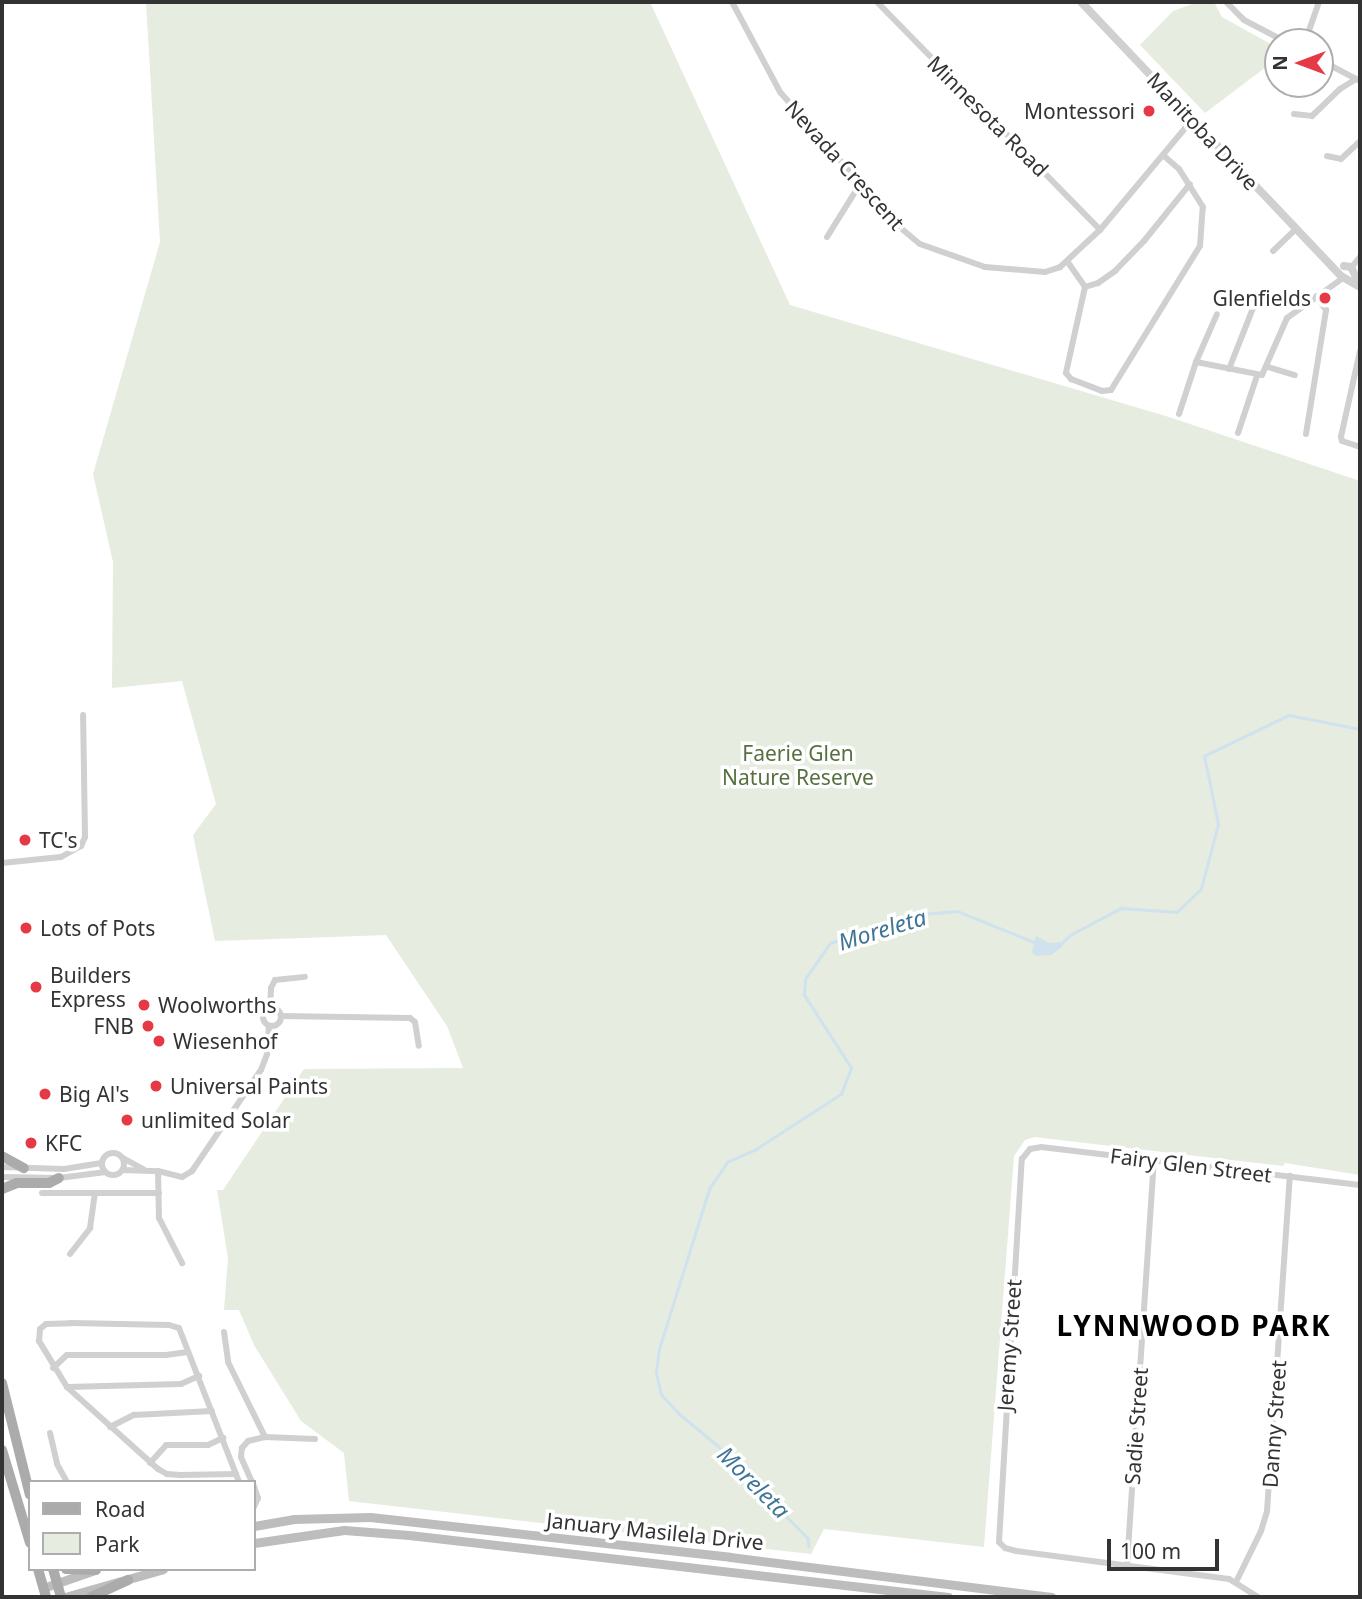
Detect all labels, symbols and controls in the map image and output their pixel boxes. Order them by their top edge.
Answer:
north arrow [1264,28,1334,98]
street label: Minnesota Road [922,50,1054,182]
text: N [1267,55,1293,71]
street label: Manitoba Drive [1142,67,1264,195]
street label: Nevada Crescent [780,95,910,235]
place label: Montessori [1024,98,1135,124]
marker: Montessori [1141,103,1157,119]
place label: Glenfields [1213,285,1311,311]
marker: Glenfields [1317,290,1333,306]
park label: Faerie Glen Nature Reserve [722,740,874,790]
place label: TC's [39,827,78,853]
marker: TC's [17,832,33,848]
water label: Moreleta [835,903,929,955]
place label: Lots of Pots [40,915,155,941]
marker: Lots of Pots [18,920,34,936]
place label: Builders Express [50,962,131,1012]
marker: Builders Express [28,979,44,995]
place label: Woolworths [158,992,276,1018]
marker: Woolworths [136,997,152,1013]
place label: FNB [93,1013,134,1039]
marker: FNB [140,1018,156,1034]
place label: Wiesenhof [173,1028,278,1054]
marker: Wiesenhof [151,1033,167,1049]
place label: Universal Paints [170,1073,328,1099]
marker: Universal Paints [148,1078,164,1094]
place label: Big Al's [59,1081,129,1107]
marker: Big Al's [37,1086,53,1102]
place label: unlimited Solar [141,1107,291,1133]
marker: unlimited Solar [119,1112,135,1128]
place label: KFC [45,1130,82,1156]
marker: KFC [23,1135,39,1151]
street label: Fairy Glen Street [1109,1143,1273,1187]
street label: Jeremy Street [992,1278,1026,1412]
district label: LYNNWOOD PARK [1058,1308,1330,1342]
street label: Danny Street [1257,1359,1291,1489]
street label: Sadie Street [1119,1366,1153,1486]
water label: Moreleta [712,1440,796,1524]
legend [28,1480,256,1571]
text: Road [95,1495,145,1523]
street label: January Masilela Drive [545,1507,765,1555]
scale bar [1110,1526,1222,1570]
text: Park [95,1530,139,1558]
text: 100 m [1120,1537,1181,1565]

